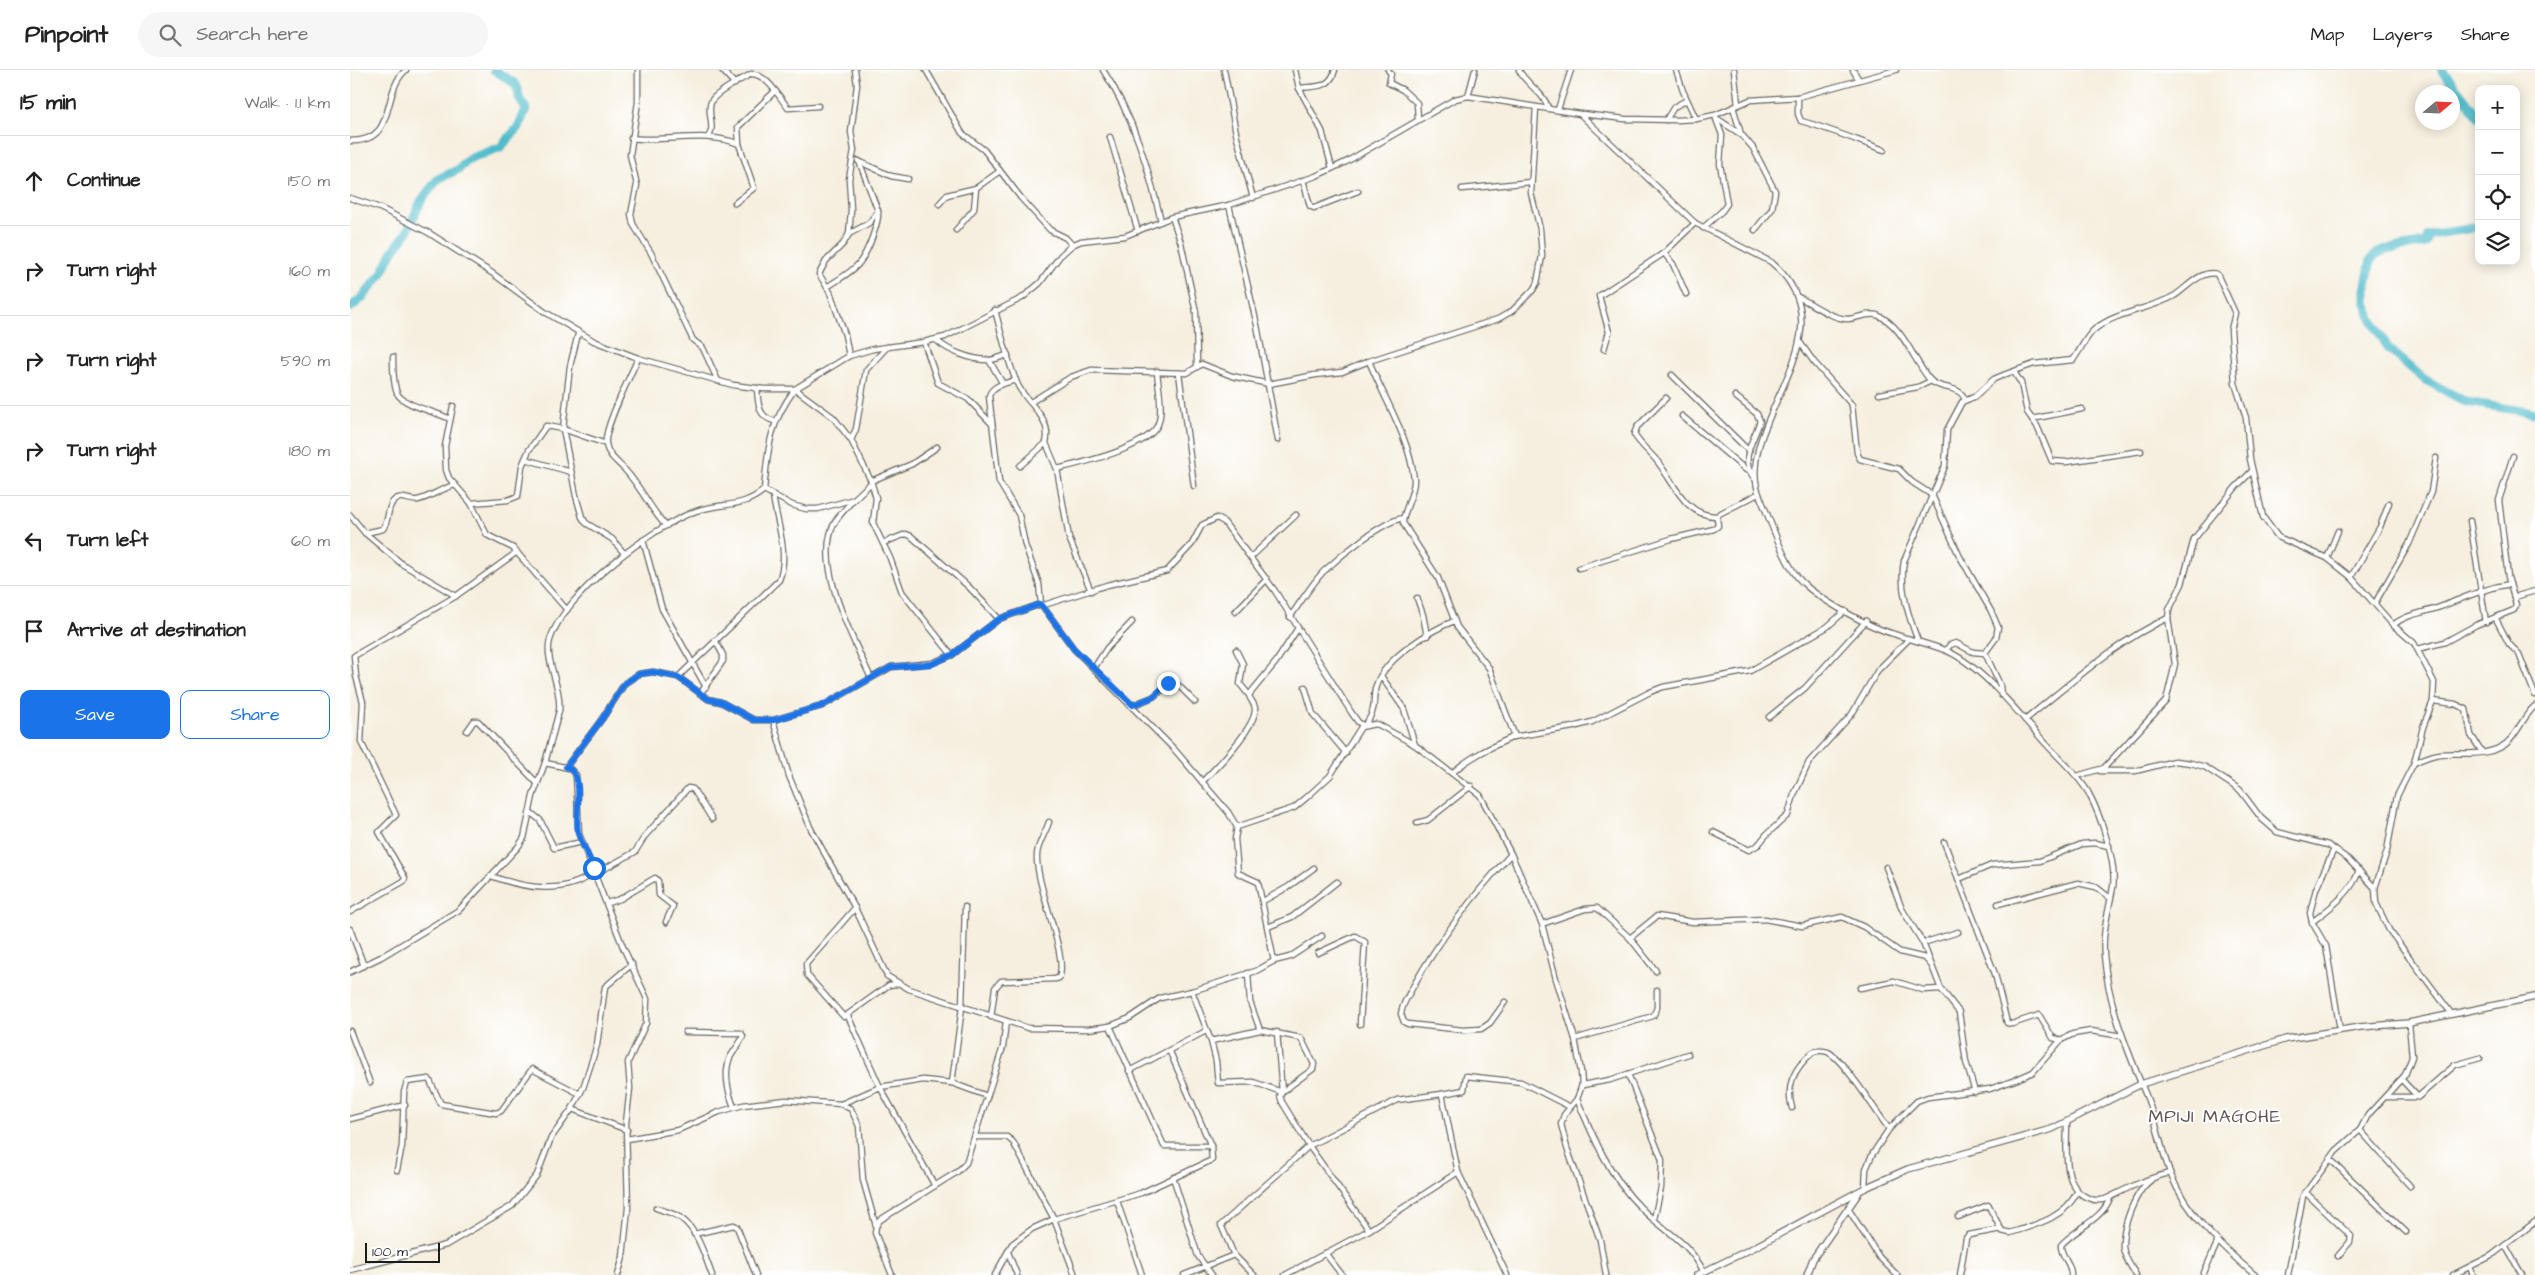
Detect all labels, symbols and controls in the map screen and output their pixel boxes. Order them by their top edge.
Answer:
search box [138,12,488,57]
text: Pinpoint [25,18,108,52]
icon: search [156,21,184,49]
text: Search here [196,21,308,48]
text: Map [2310,22,2344,47]
text: Layers [2372,22,2433,47]
text: Share [2461,22,2510,47]
north arrow [2415,85,2460,130]
map controls [2475,85,2520,265]
button: + [2475,85,2520,130]
text: 15 min [20,88,76,117]
text: Walk · 1.1 km [244,92,330,114]
button: − [2475,130,2520,175]
icon: ahead [20,167,48,195]
text: Continue [67,167,141,194]
text: 150 m [288,170,330,192]
button: locate [2475,175,2520,220]
button: layers [2475,220,2520,265]
icon: right [20,257,48,285]
text: Turn right [67,257,156,284]
text: 160 m [289,260,330,282]
icon: right [20,347,48,375]
text: Turn right [67,347,156,374]
text: 590 m [281,350,330,372]
icon: right [20,437,48,465]
text: Turn right [67,437,156,464]
text: 180 m [289,440,330,462]
icon: left [20,527,48,555]
text: Turn left [67,527,148,554]
text: 60 m [291,530,330,552]
icon: arrive [20,617,48,645]
text: Arrive at destination [67,617,246,644]
route end [1157,672,1180,695]
button: Save [20,690,170,739]
button: Share [180,690,330,739]
route start [583,857,606,880]
district label: MPIJI MAGOHE [2148,1104,2282,1129]
scale bar [365,1240,440,1263]
text: 100 m [372,1242,408,1262]

